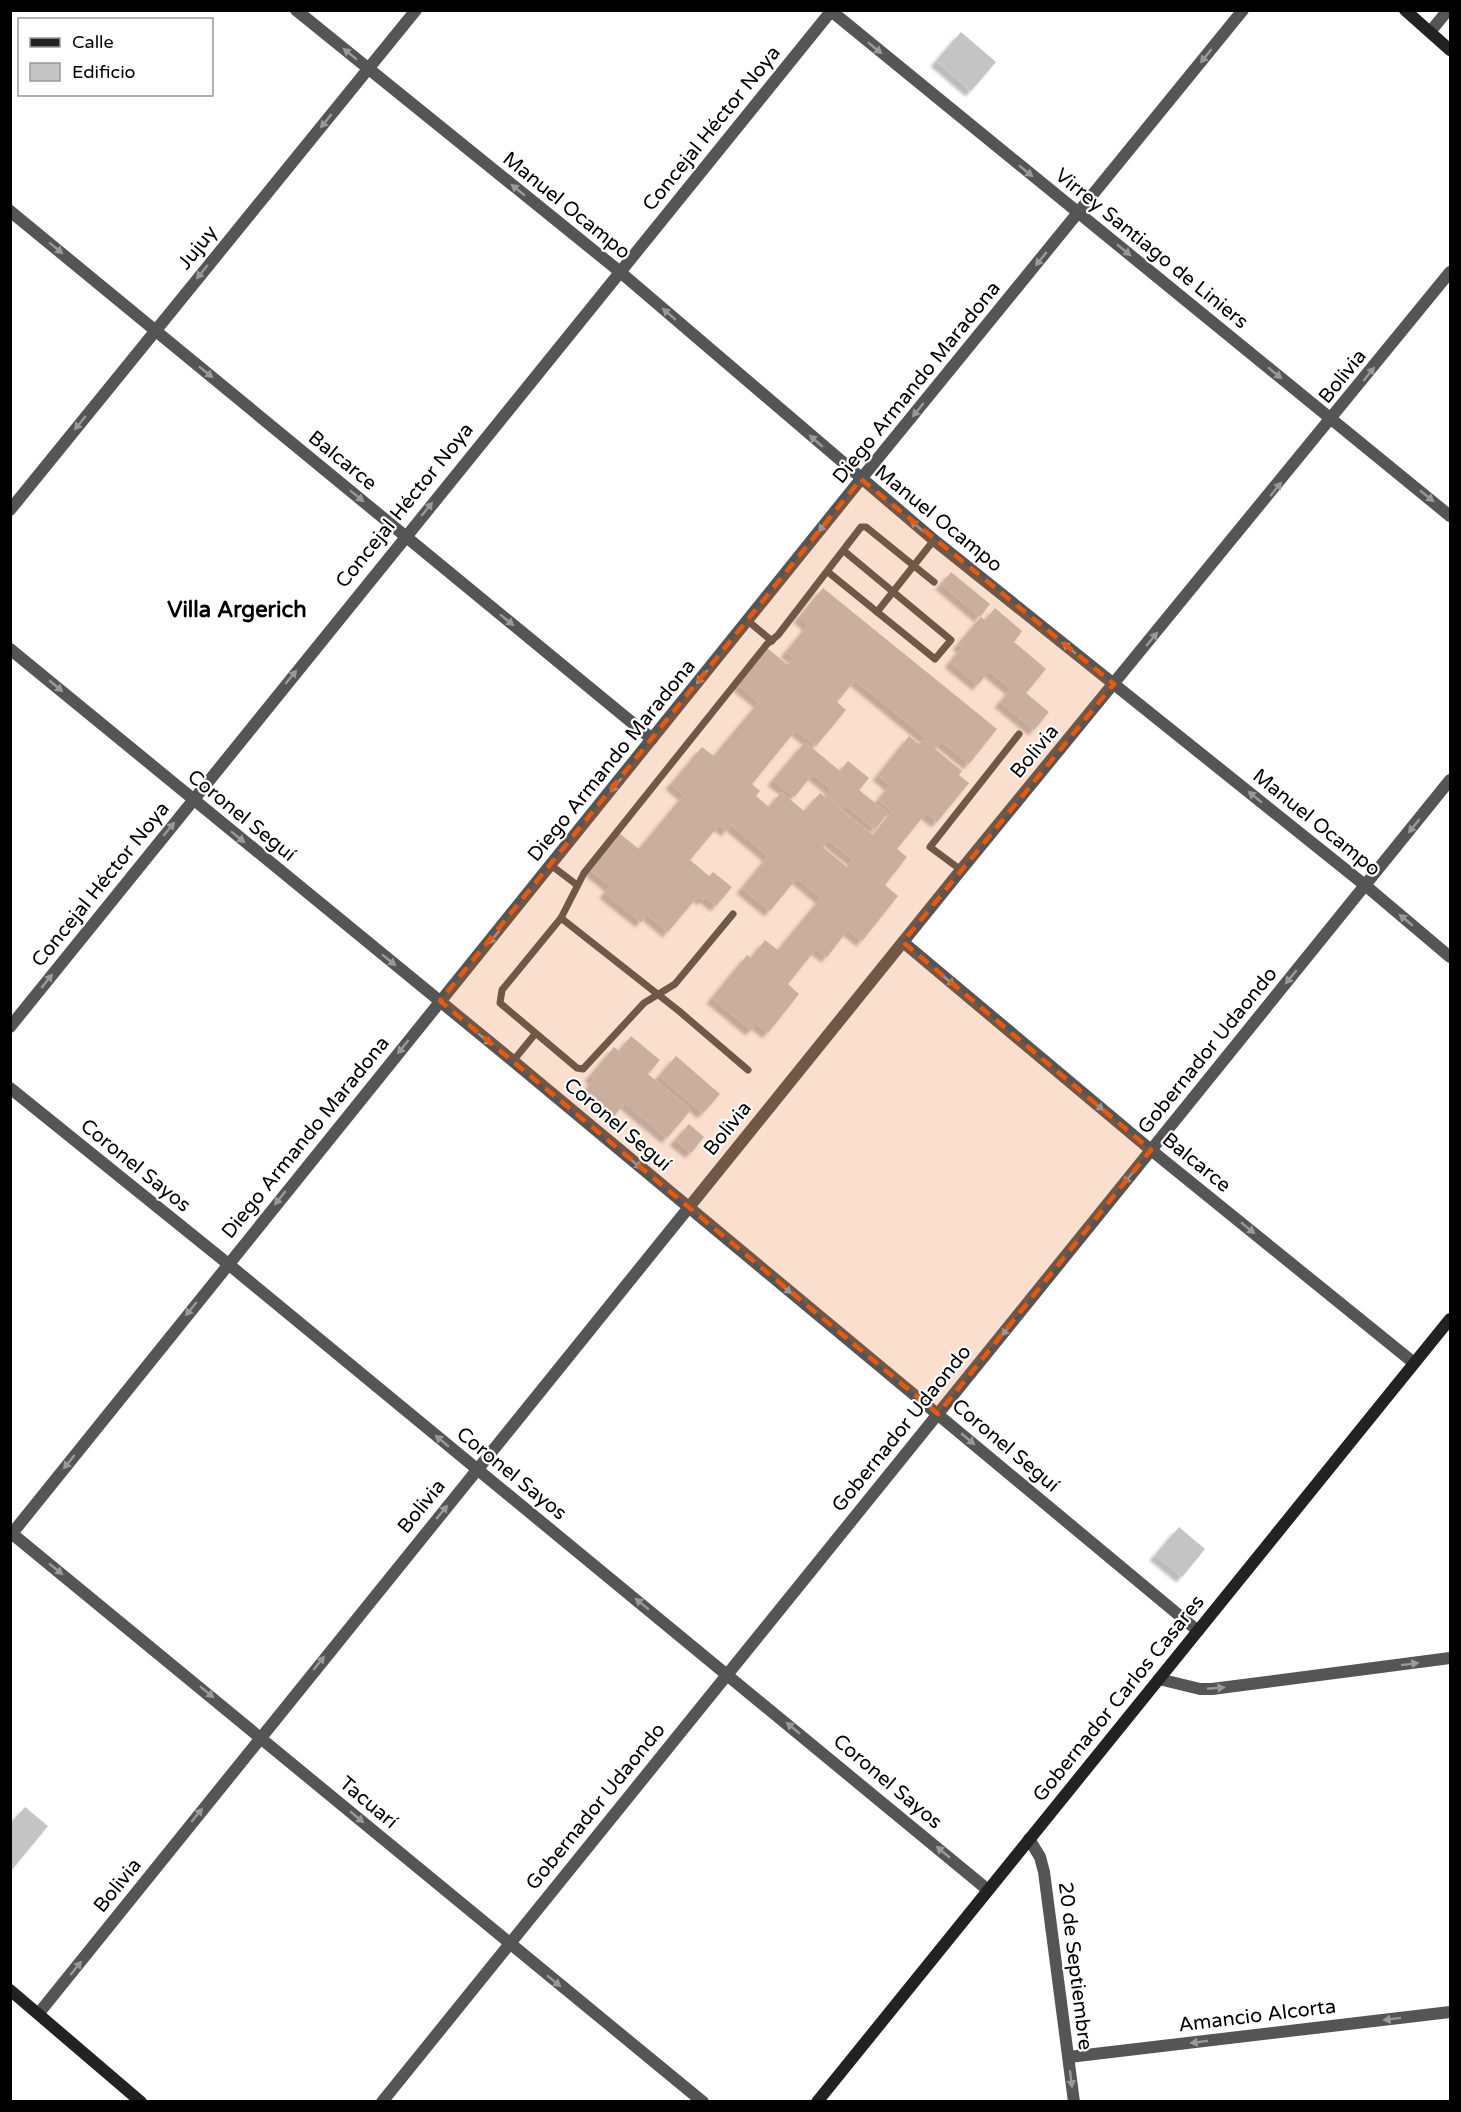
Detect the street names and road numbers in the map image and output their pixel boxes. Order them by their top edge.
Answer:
street label: Concejal Héctor Noya [638,41,786,216]
street label: Manuel Ocampo [498,147,635,265]
street label: Virrey Santiago de Liniers [1050,163,1253,334]
street label: Jujuy [173,221,223,274]
street label: Diego Armando Maradona [828,277,1006,488]
street label: Bolivia [1314,345,1372,409]
street label: Concejal Héctor Noya [331,418,479,593]
street label: Balcarce [303,426,381,496]
street label: Manuel Ocampo [870,460,1007,578]
street label: Diego Armando Maradona [523,655,701,866]
street label: Bolivia [1005,720,1064,783]
street label: Manuel Ocampo [1248,764,1385,882]
street label: Coronel Seguí [182,765,300,867]
street label: Concejal Héctor Noya [27,797,175,972]
street label: Gobernador Udaondo [1133,962,1282,1139]
street label: Diego Armando Maradona [217,1032,395,1243]
street label: Coronel Seguí [559,1073,676,1177]
street label: Bolivia [699,1097,757,1161]
street label: Coronel Sayos [75,1114,195,1217]
street label: Balcarce [1157,1128,1235,1198]
street label: Gobernador Udaondo [827,1340,976,1517]
street label: Coronel Seguí [947,1394,1064,1498]
street label: Coronel Sayos [451,1422,571,1525]
street label: Bolivia [393,1475,451,1539]
street label: Gobernador Carlos Casares [1028,1590,1210,1807]
street label: Gobernador Udaondo [521,1718,670,1895]
street label: Coronel Sayos [828,1729,947,1834]
street label: Tacuarí [334,1772,402,1834]
street label: Bolivia [89,1854,147,1918]
street label: 20 de Septiembre [1053,1881,1097,2052]
street label: Amancio Alcorta [1177,1994,1337,2038]

